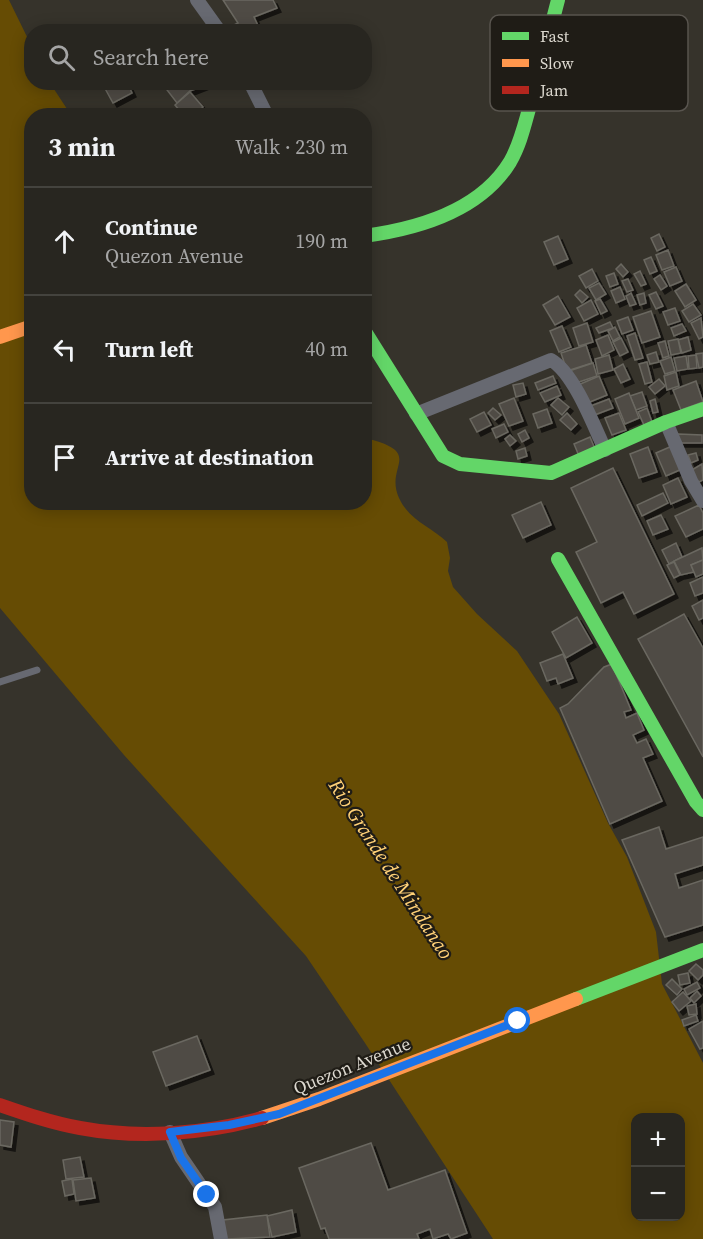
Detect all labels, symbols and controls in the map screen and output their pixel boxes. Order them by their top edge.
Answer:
legend [490,15,688,111]
search box [24,24,372,90]
text: Fast [540,25,570,47]
icon: search [45,41,78,74]
text: Search here [93,42,209,72]
text: Slow [540,52,575,74]
text: Jam [539,79,568,101]
text: 3 min [48,129,115,165]
text: Walk · 230 m [235,133,348,161]
text: Continue [105,212,198,242]
icon: ahead [48,225,81,258]
text: 190 m [295,227,348,255]
text: Quezon Avenue [105,242,243,270]
icon: left [48,333,81,366]
text: Turn left [105,334,193,364]
text: 40 m [305,335,348,363]
icon: arrive [48,441,81,474]
text: Arrive at destination [105,442,314,472]
water label: Rio Grande de Mindanao [322,773,460,965]
route start [504,1007,530,1033]
street label: Quezon Avenue [289,1031,414,1100]
map controls [631,1113,685,1221]
button: + [631,1113,685,1167]
button: − [631,1167,685,1221]
route end [193,1181,219,1207]

